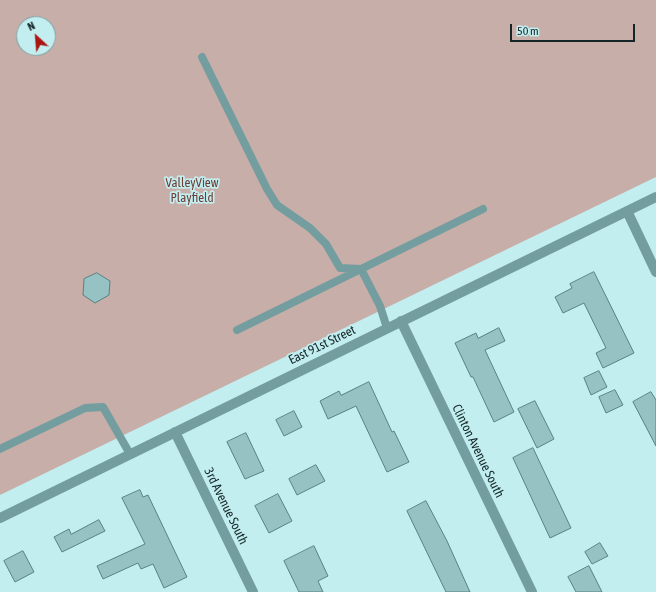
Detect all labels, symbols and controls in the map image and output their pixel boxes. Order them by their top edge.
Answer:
north arrow [16,16,56,56]
scale bar [512,16,637,42]
text: N [26,19,37,33]
text: 50 m [517,24,539,38]
park label: ValleyView Playfield [166,175,218,206]
street label: East 91st Street [286,322,358,368]
street label: Clinton Avenue South [449,402,507,500]
street label: 3rd Avenue South [201,465,251,547]

